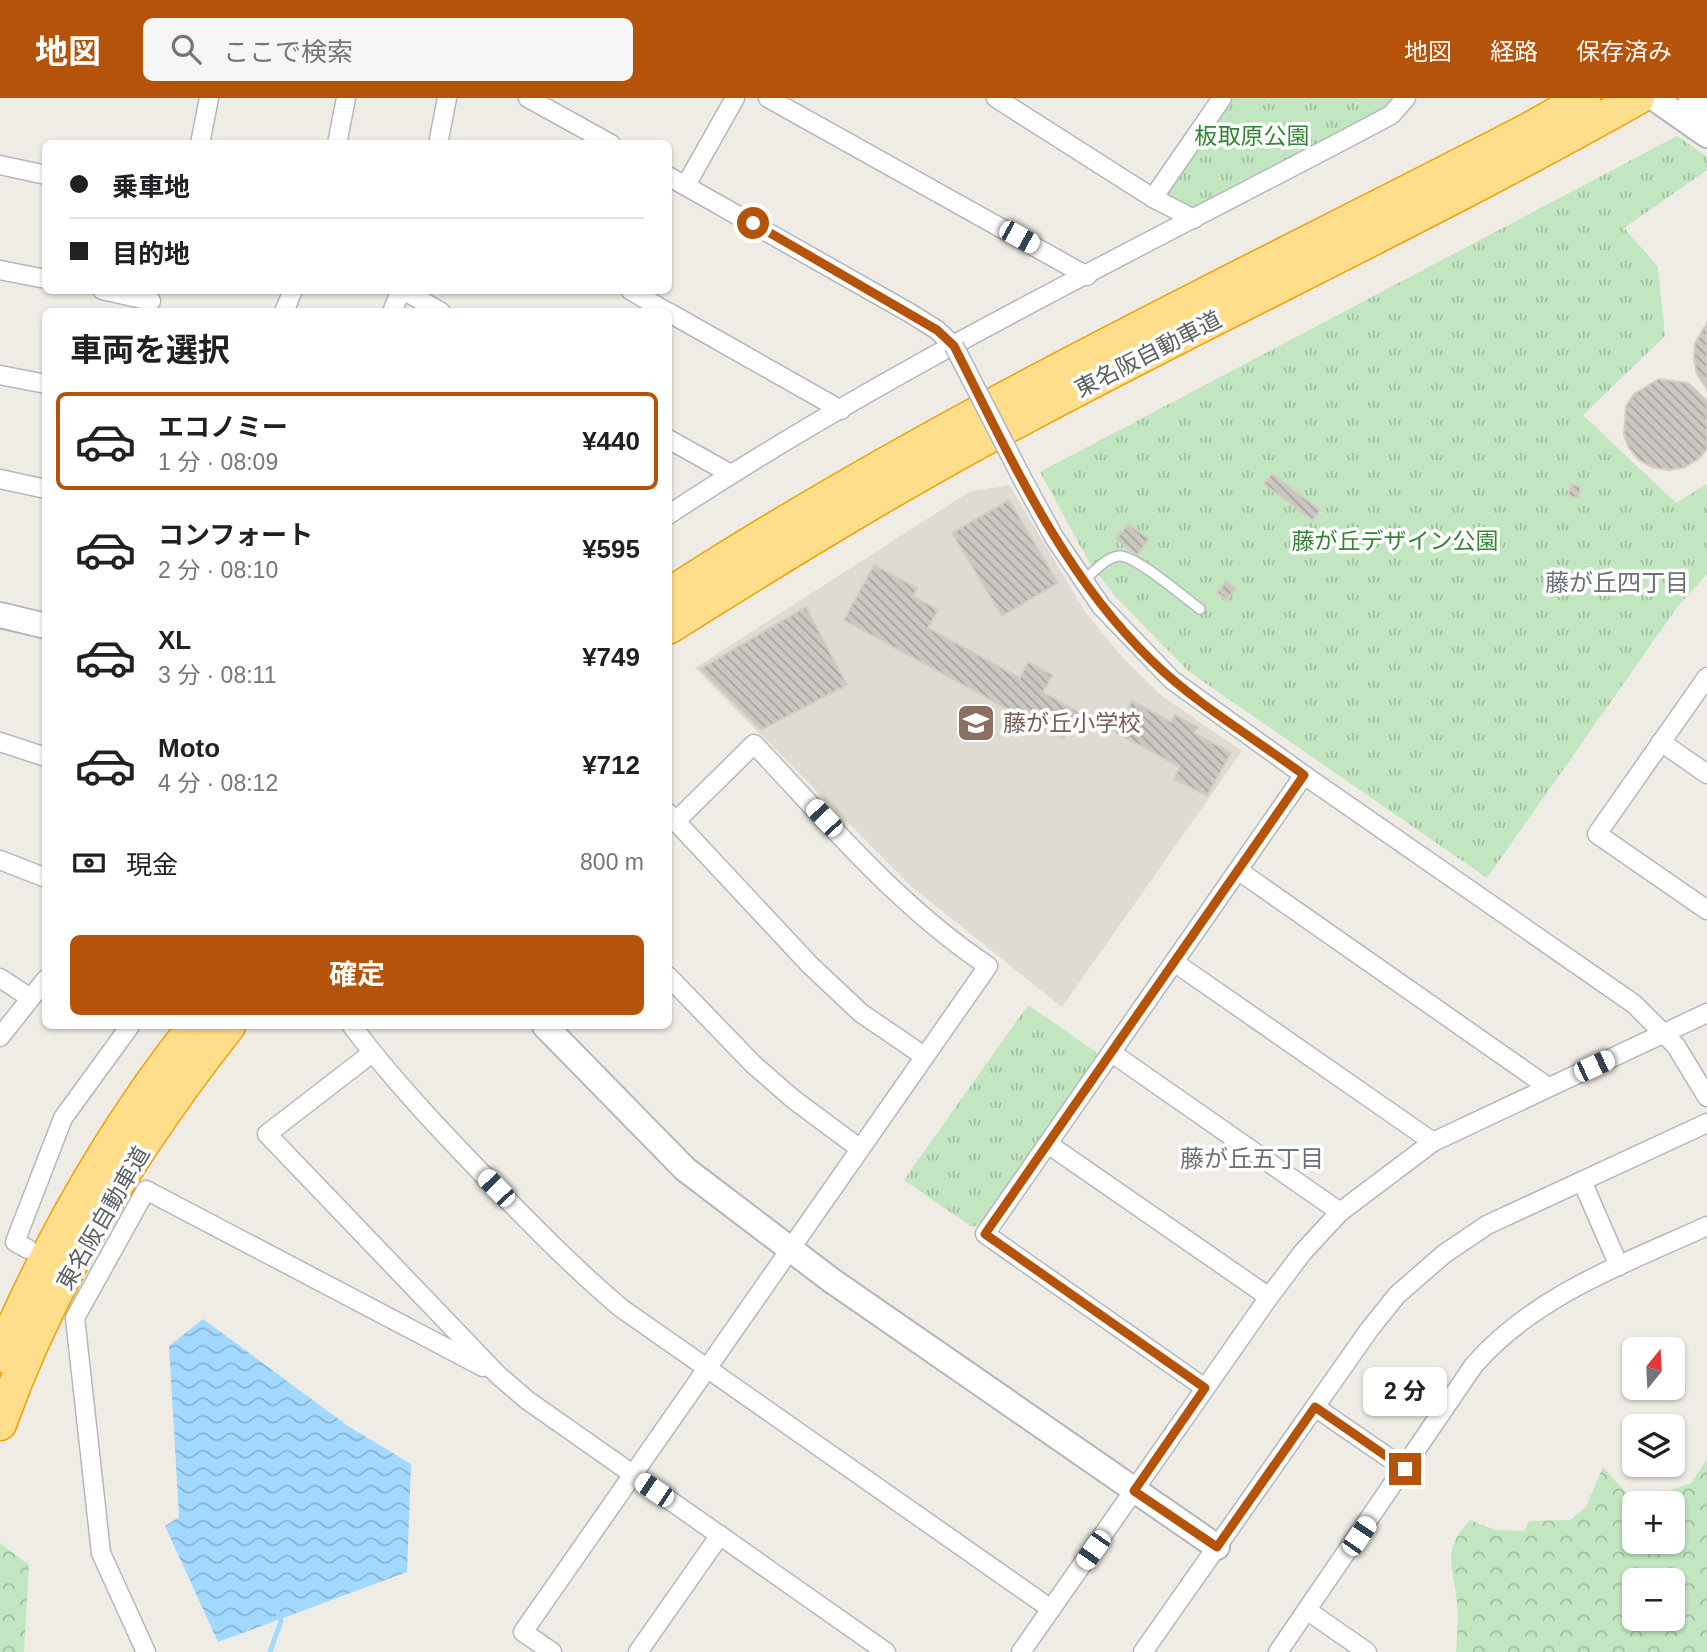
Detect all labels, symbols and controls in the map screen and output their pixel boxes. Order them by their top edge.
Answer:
search box [143,18,633,81]
icon: search [167,30,205,68]
text: 地図 [35,33,101,70]
text: ここで検索 [223,37,353,67]
text: 地図 [1404,38,1452,65]
text: 経路 [1490,38,1538,65]
text: 保存済み [1576,38,1672,65]
park label: 板取原公園 [1195,123,1310,149]
text: 乗車地 [112,172,190,202]
route start [737,207,769,239]
car [996,218,1043,256]
text: 目的地 [112,239,190,269]
street label: 東名阪自動車道 [1070,306,1226,402]
text: 車両を選択 [70,332,230,368]
icon: car [74,410,137,473]
text: エコノミー [158,412,288,442]
text: ¥440 [582,426,640,456]
text: 1 分 · 08:09 [158,449,278,475]
icon: car [74,518,137,581]
text: コンフォート [158,520,313,550]
park label: 藤が丘デザイン公園 [1292,528,1499,554]
text: ¥595 [582,534,640,564]
text: 2 分 · 08:10 [158,557,278,583]
district label: 藤が丘四丁目 [1545,569,1689,596]
text: XL [158,625,191,655]
icon: car [74,626,137,689]
text: ¥749 [582,642,640,672]
text: 3 分 · 08:11 [158,662,276,688]
school or university icon: 藤が丘小学校 [955,702,997,744]
place label: 藤が丘小学校 [1003,710,1141,736]
text: Moto [158,733,220,763]
icon: car [74,734,137,797]
text: ¥712 [582,750,640,780]
text: 4 分 · 08:12 [158,770,278,796]
car [802,795,847,841]
icon: cash [70,844,108,882]
text: 800 m [580,849,644,875]
text: 現金 [126,850,178,880]
button: 確定 [70,935,644,1015]
car [1571,1048,1618,1084]
street label: 東名阪自動車道 [51,1142,155,1294]
district label: 藤が丘五丁目 [1180,1145,1324,1172]
car [474,1166,519,1210]
north arrow [1622,1337,1685,1400]
map controls [1622,1337,1685,1631]
callout: 2 分 [1363,1368,1447,1416]
text: 2 分 [1384,1378,1426,1404]
button: layers [1622,1414,1685,1477]
route end [1389,1453,1421,1485]
car [631,1470,678,1510]
button: + [1622,1491,1685,1554]
car [1339,1513,1380,1559]
car [1073,1527,1114,1573]
button: − [1622,1568,1685,1631]

